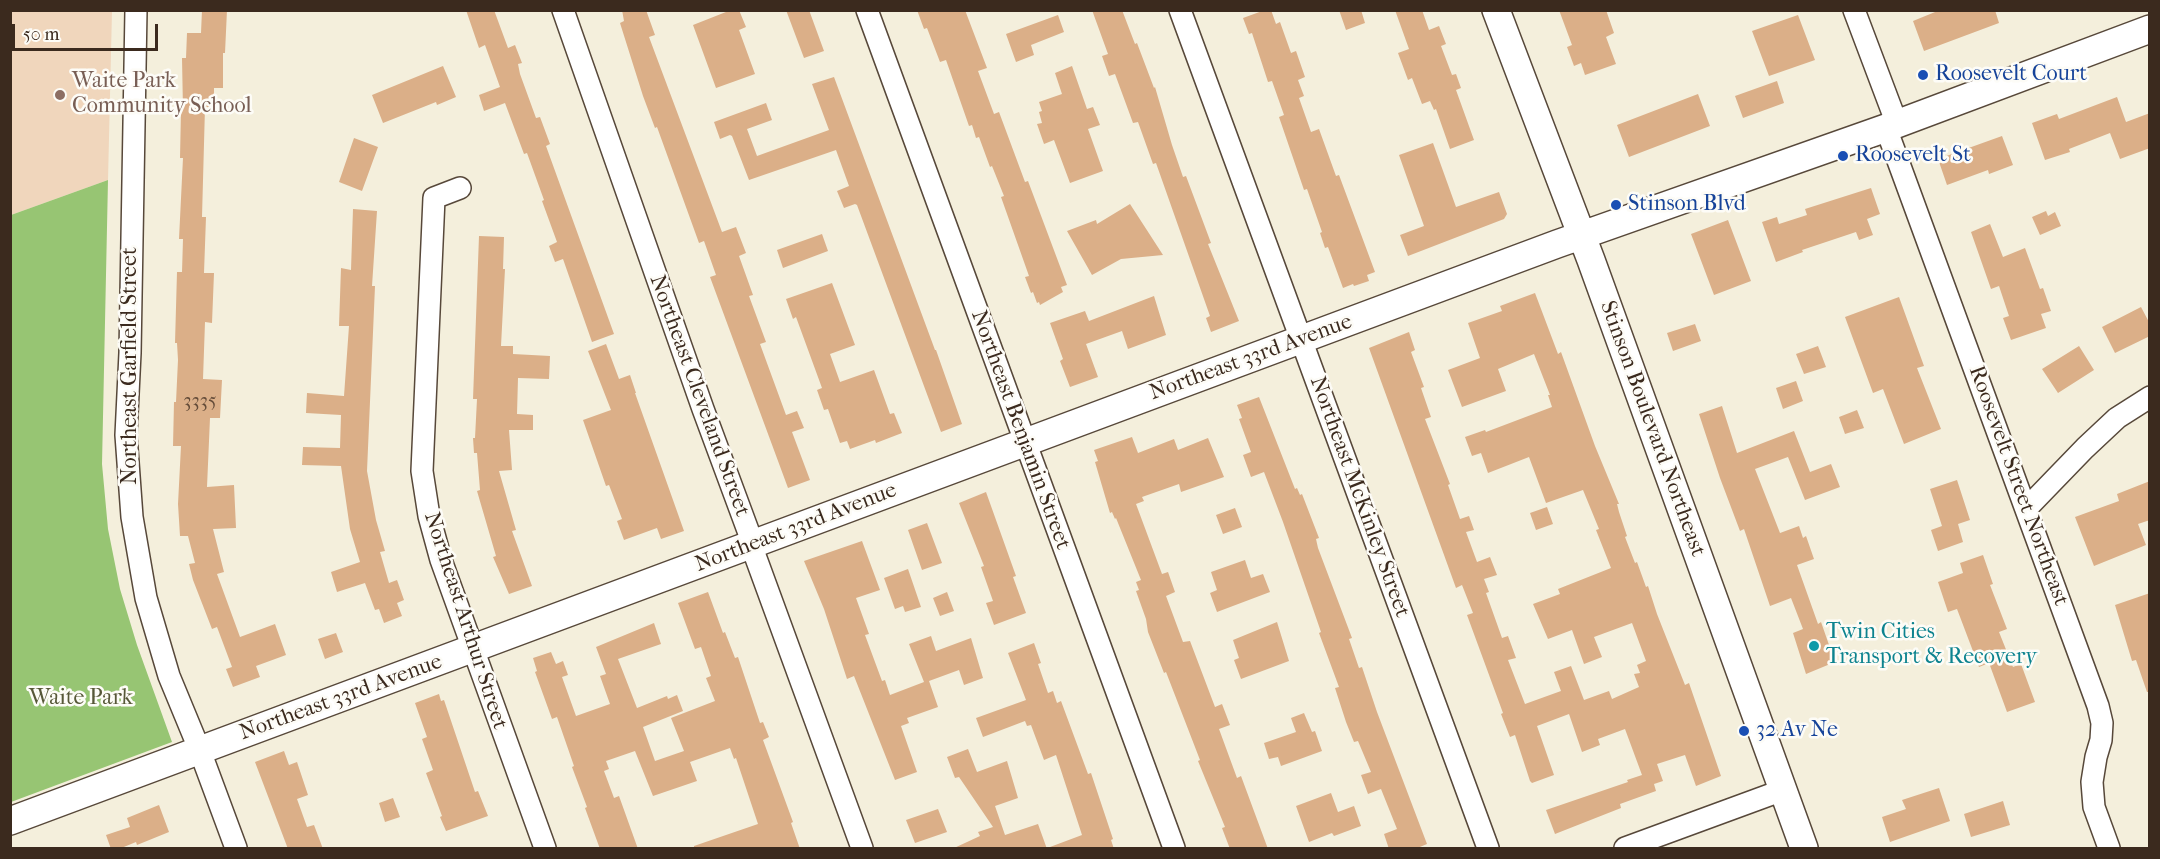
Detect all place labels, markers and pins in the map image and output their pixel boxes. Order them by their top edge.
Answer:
place label: Roosevelt Court [1935,62,2087,88]
marker: Roosevelt Court [1916,68,1930,82]
place label: Waite Park Community School [72,69,252,120]
marker: Waite Park Community School [53,88,67,102]
place label: Roosevelt St [1855,143,1971,169]
marker: Roosevelt St [1836,149,1850,163]
place label: Stinson Blvd [1628,192,1746,218]
marker: Stinson Blvd [1609,198,1623,212]
place label: Twin Cities Transport & Recovery [1826,620,2037,672]
marker: Twin Cities Transport & Recovery [1807,639,1821,653]
place label: 32 Av Ne [1756,718,1838,744]
marker: 32 Av Ne [1737,724,1751,738]

